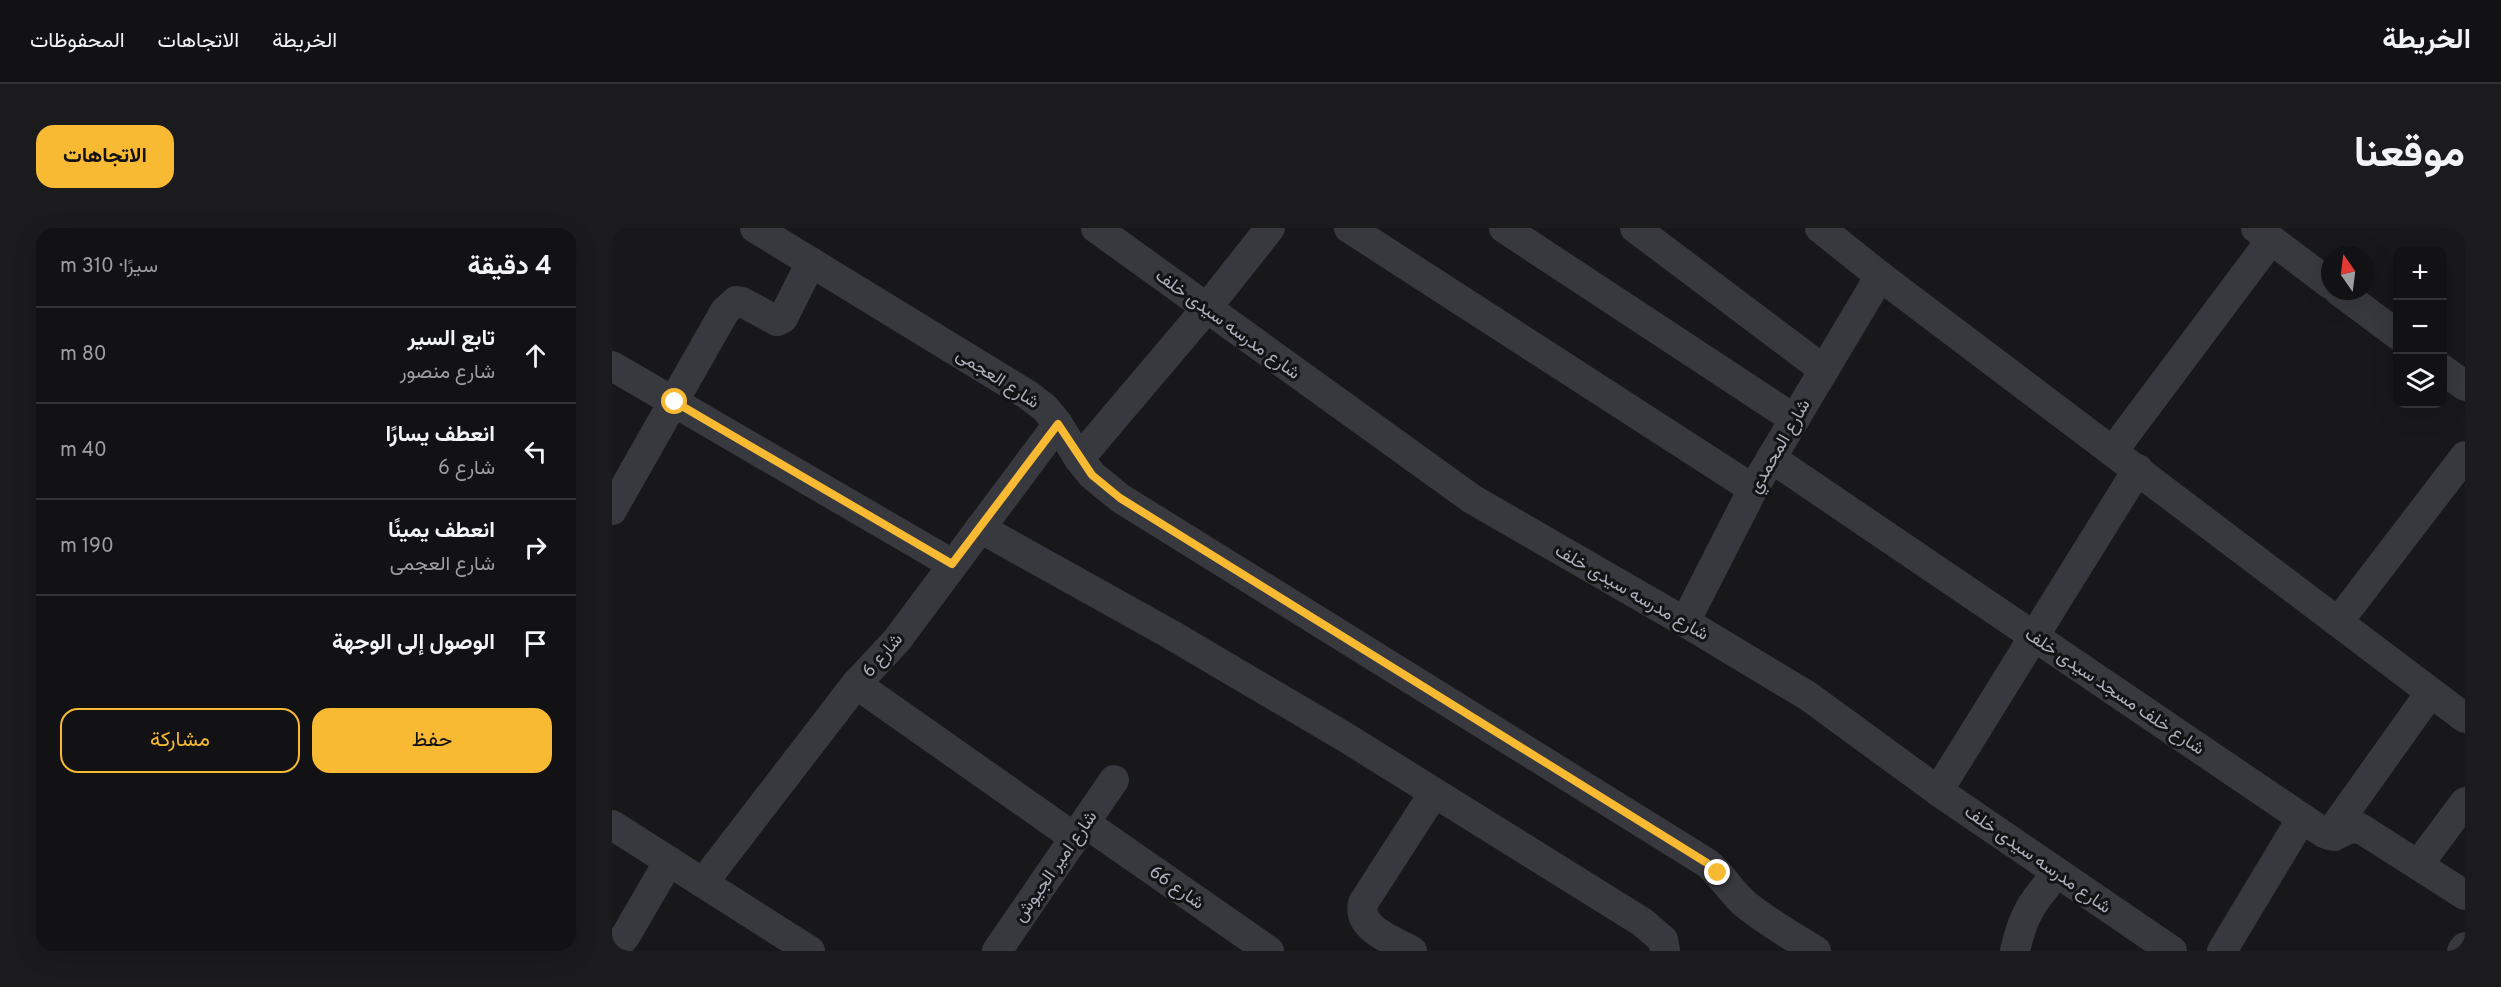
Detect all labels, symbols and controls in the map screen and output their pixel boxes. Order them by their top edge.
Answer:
text: الخريطة [2382,23,2471,59]
text: المحفوظات [30,28,125,55]
text: الاتجاهات [158,28,239,55]
text: الخريطة [272,28,337,55]
button: الاتجاهات [36,125,174,188]
text: موقعنا [2354,129,2465,182]
north arrow [2321,246,2375,300]
map controls [2393,246,2447,408]
button: + [2393,246,2447,300]
text: 4 دقيقة [467,251,552,284]
text: سيرًا · 310 m [60,254,158,280]
street label: شارع مدرسه سيدى خلف [1150,265,1304,386]
button: − [2393,300,2447,354]
text: تابع السير [407,326,495,353]
icon: ahead [519,339,552,372]
text: 80 m [60,342,107,368]
street label: شارع العجمى [951,344,1043,415]
button: layers [2393,354,2447,408]
text: شارع منصور [400,360,495,386]
route start [661,388,687,414]
street label: شارع المحمدي [1744,396,1818,499]
text: انعطف يسارًا [385,422,495,449]
icon: left [519,435,552,468]
text: 40 m [60,438,107,464]
text: شارع 6 [438,456,495,482]
text: انعطف يمينًا [388,518,495,545]
icon: right [519,531,552,564]
text: 190 m [60,534,114,560]
street label: شارع مدرسه سيدى خلف [1550,540,1712,647]
text: شارع العجمى [390,552,495,578]
street label: شارع خلف مسجد سيدى خلف [2020,624,2208,761]
icon: arrive [519,627,552,660]
street label: شارع 6 [858,629,909,683]
text: الوصول إلى الوجهة [332,630,495,657]
button: مشاركة [60,708,300,773]
button: حفظ [312,708,552,773]
street label: شارع مدرسه سيدى خلف [1959,801,2115,920]
street label: شارع امير الجيوش [1009,807,1103,927]
route end [1704,859,1730,885]
street label: شارع 66 [1144,861,1208,915]

